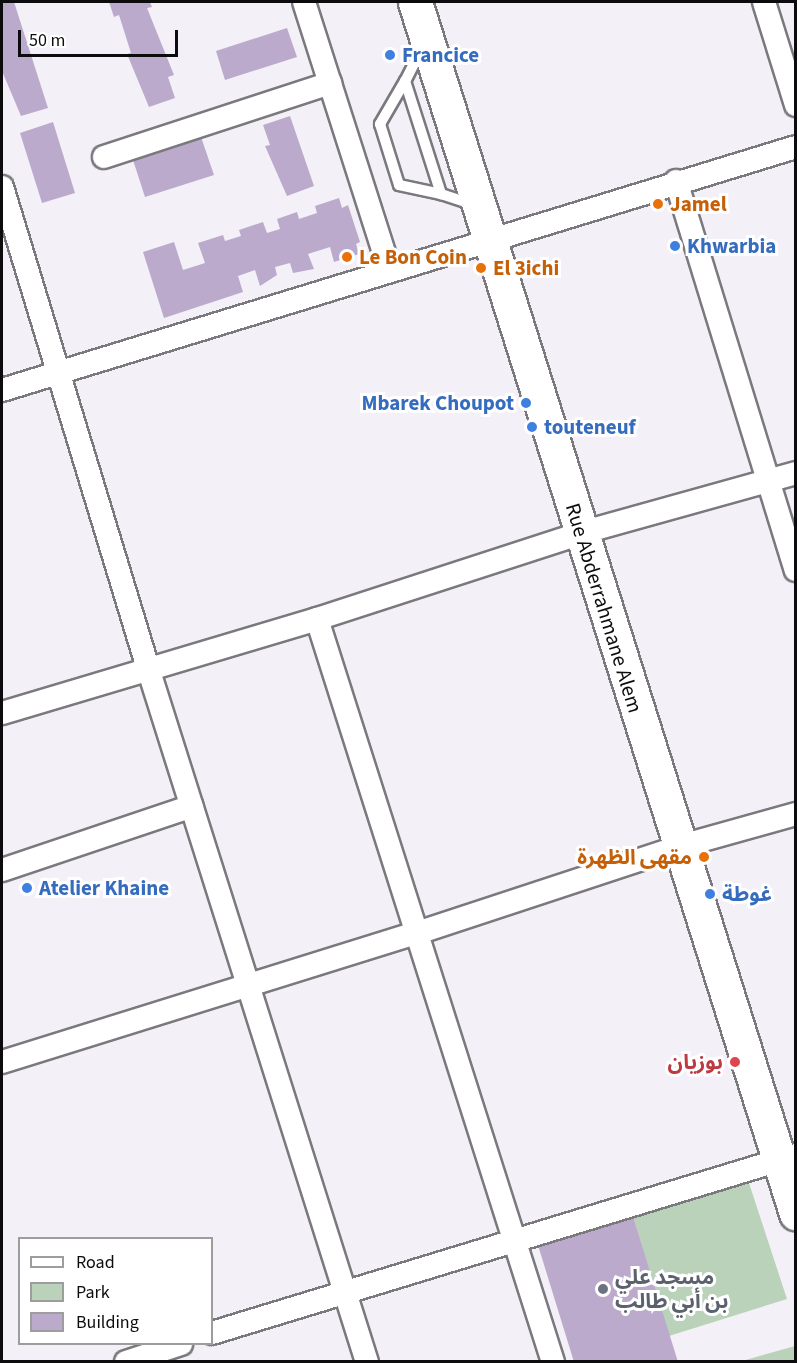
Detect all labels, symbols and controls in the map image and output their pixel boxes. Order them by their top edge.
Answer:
scale bar [21,18,182,56]
text: 50 m [29,28,65,53]
place label: Francice [402,42,479,68]
marker: Francice [383,48,397,62]
place label: Jamel [670,191,727,217]
marker: Jamel [651,197,665,211]
place label: Khwarbia [687,233,776,259]
marker: Khwarbia [668,239,682,253]
place label: Le Bon Coin [359,244,467,270]
marker: Le Bon Coin [340,250,354,264]
place label: El 3ichi [493,255,559,281]
marker: El 3ichi [474,261,488,275]
place label: Mbarek Choupot [361,390,514,416]
marker: Mbarek Choupot [519,396,533,410]
place label: touteneuf [544,414,636,440]
marker: touteneuf [525,420,539,434]
street label: Rue Abderrahmane Alem [560,500,648,716]
place label: مقهى الظهرة [577,844,692,870]
marker: مقهى الظهرة [697,850,711,864]
place label: Atelier Khaine [39,875,169,901]
marker: Atelier Khaine [20,881,34,895]
place label: غوطة [722,881,772,907]
marker: غوطة [703,887,717,901]
place label: بوزيان [668,1049,723,1075]
marker: بوزيان [728,1055,742,1069]
legend [18,1237,213,1345]
text: Road [76,1250,115,1275]
place label: مسجد علي بن أبي طالب [615,1264,728,1314]
text: Park [76,1280,110,1305]
marker: مسجد علي بن أبي طالب [596,1282,610,1296]
text: Building [76,1310,139,1335]

